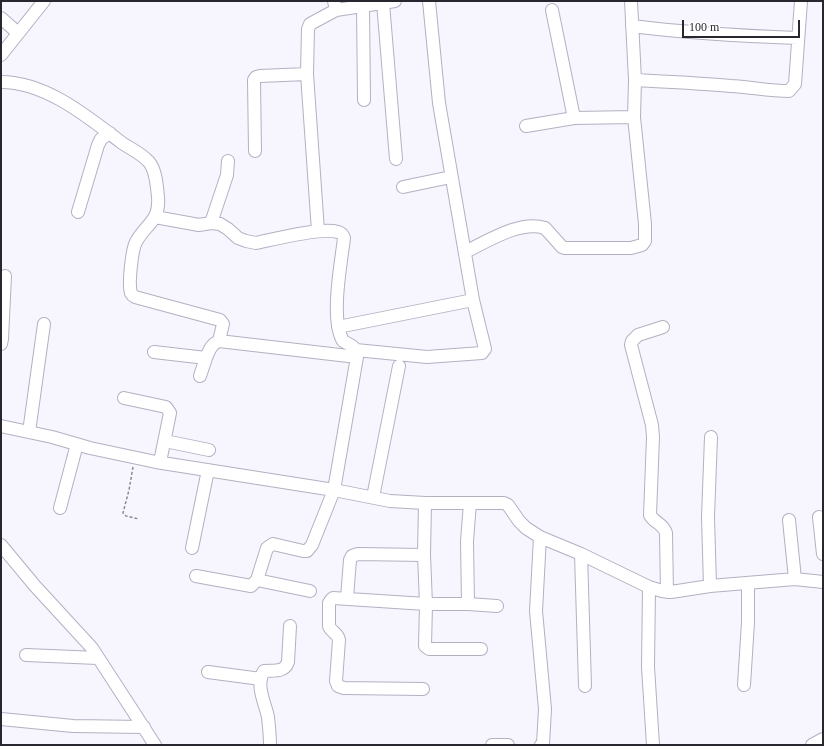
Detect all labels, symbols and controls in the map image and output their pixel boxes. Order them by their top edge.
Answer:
scale bar [684,12,802,38]
text: 100 m [689,20,719,34]

